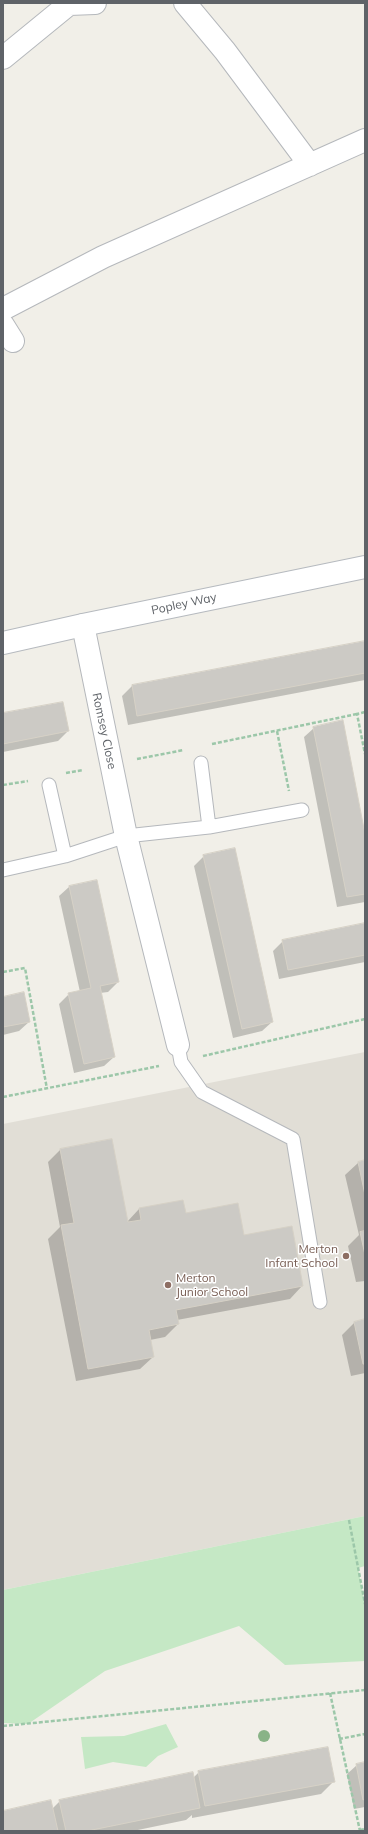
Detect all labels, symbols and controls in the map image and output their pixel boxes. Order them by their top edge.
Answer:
street label: Popley Way [150,590,218,618]
street label: Romsey Close [89,691,119,771]
place label: Merton Infant School [265,1242,338,1270]
marker: Merton Infant School [341,1251,351,1261]
place label: Merton Junior School [176,1271,248,1299]
marker: Merton Junior School [163,1280,173,1290]

